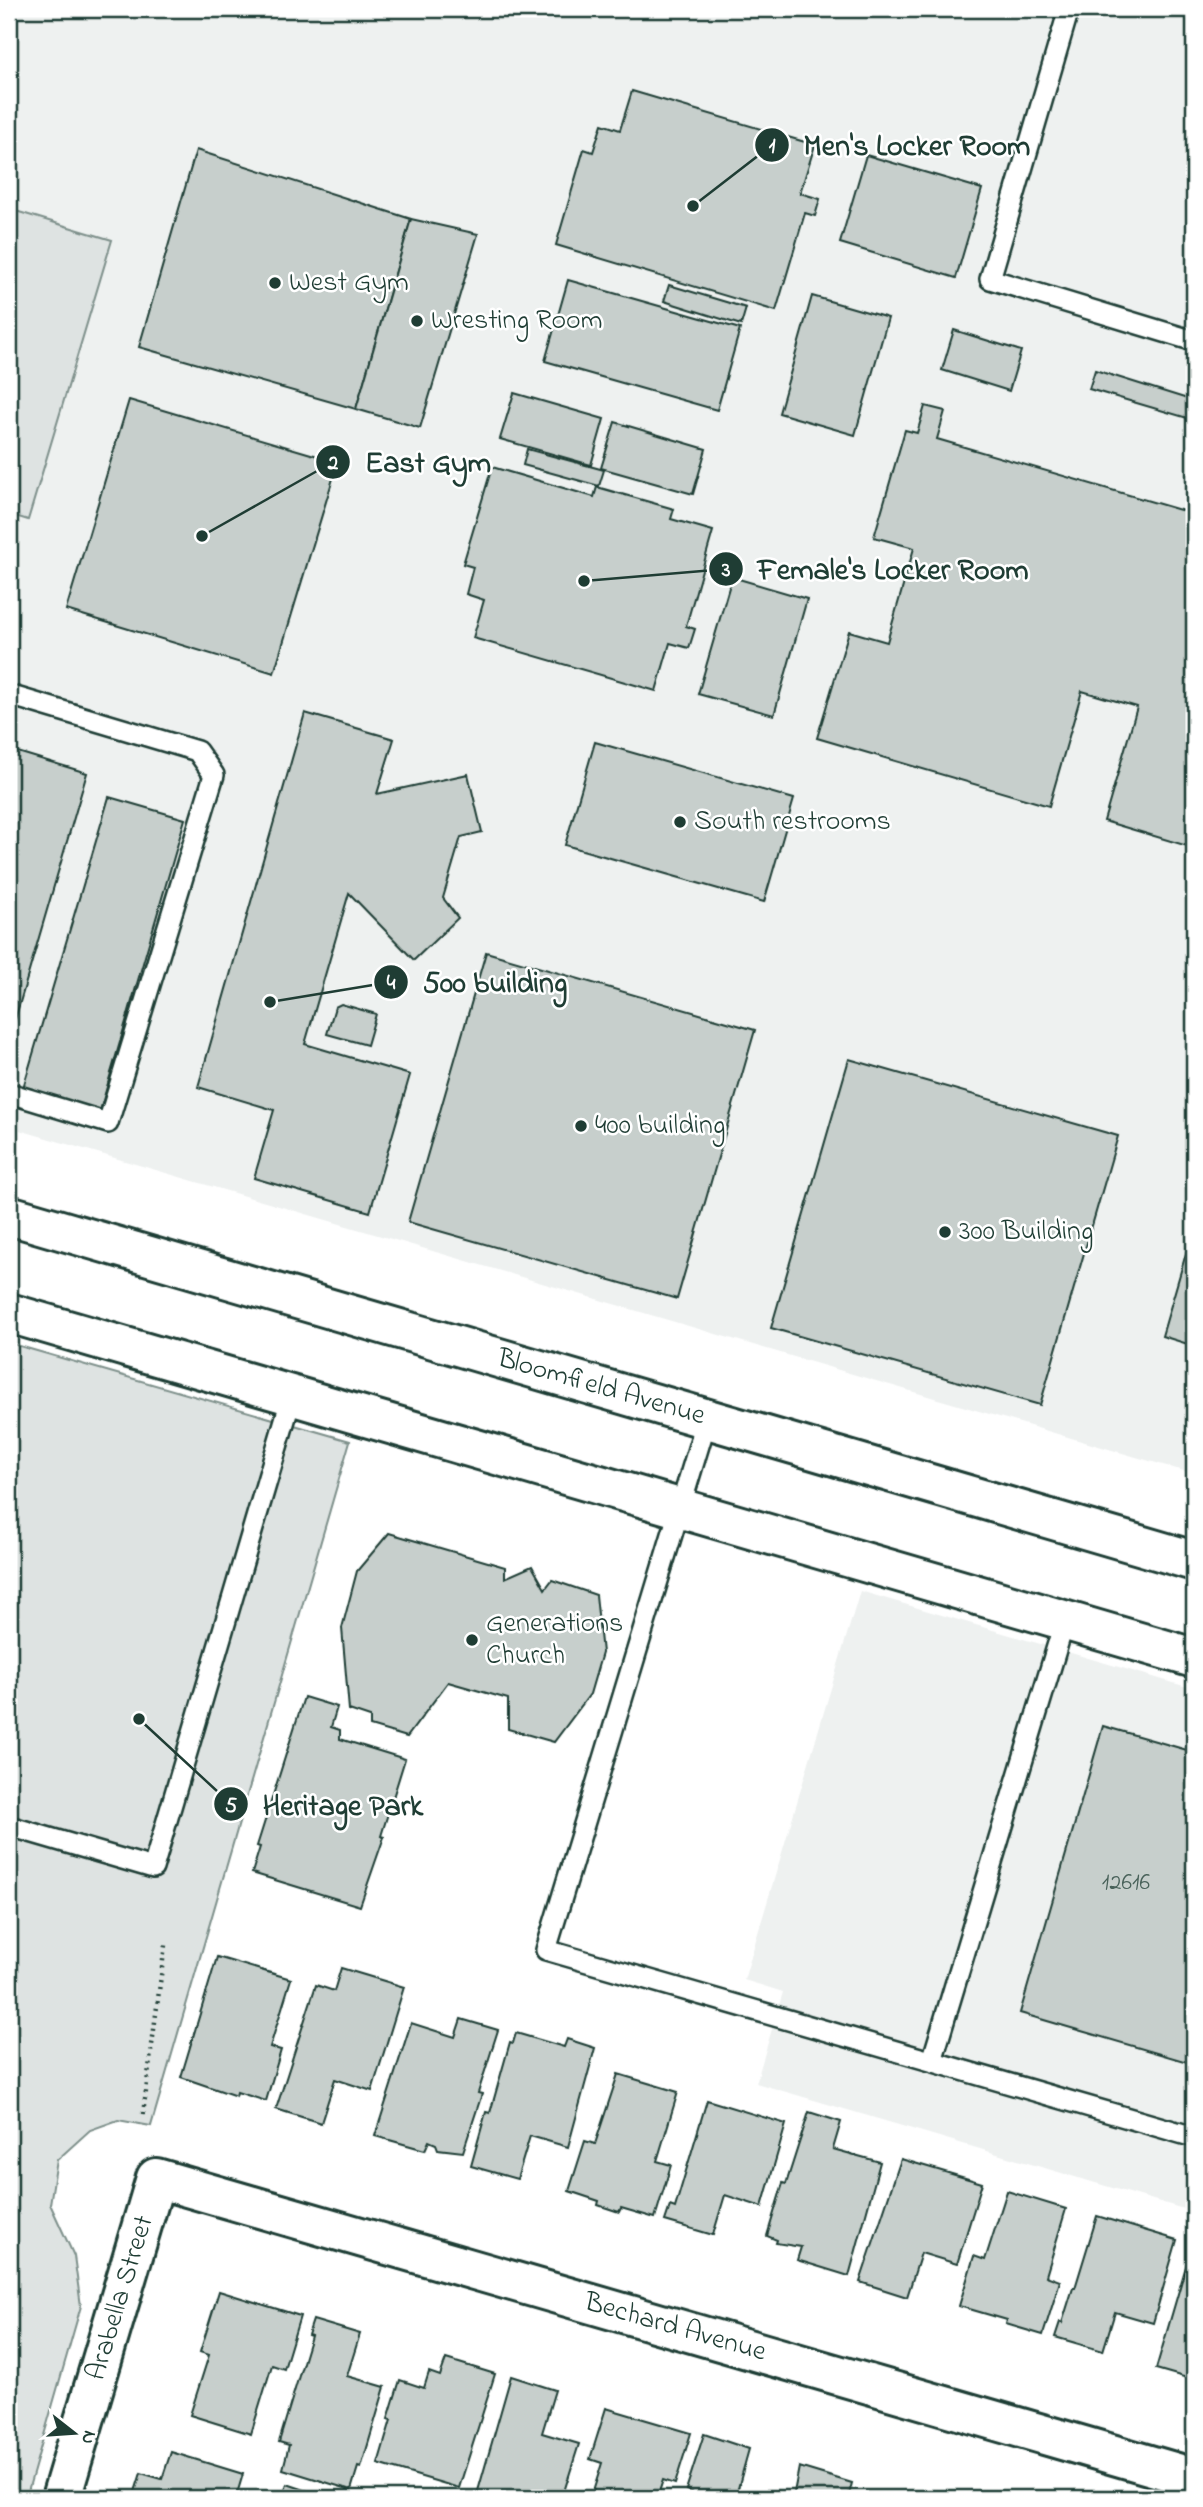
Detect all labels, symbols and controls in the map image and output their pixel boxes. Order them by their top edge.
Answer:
callout: Men's Locker Room [755,119,1045,170]
text: Men's Locker Room [804,126,1030,170]
text: 1 [769,132,776,162]
place label: West Gym [289,263,409,304]
marker: West Gym [267,275,283,291]
place label: Wresting Room [431,301,602,342]
marker: Wresting Room [409,313,425,329]
callout: East Gym [316,436,505,487]
text: East Gym [365,443,491,487]
text: 2 [327,449,339,479]
callout: Female's Locker Room [709,543,1043,594]
text: Female's Locker Room [755,550,1029,594]
text: 3 [721,556,731,586]
place label: South restrooms [694,802,891,843]
marker: South restrooms [672,814,688,830]
callout: 500 building [374,956,581,1007]
text: 500 building [423,963,567,1008]
text: 4 [387,969,396,999]
place label: 400 building [595,1106,725,1147]
marker: 400 building [573,1118,589,1134]
place label: 300 Building [959,1212,1093,1253]
marker: 300 Building [937,1224,953,1240]
street label: Bloomfield Avenue [491,1338,710,1437]
place label: Generations Church [486,1604,623,1677]
marker: Generations Church [464,1632,480,1648]
callout: Heritage Park [214,1779,437,1830]
text: Heritage Park [263,1786,424,1831]
text: 5 [225,1792,237,1822]
house number: 12616 [1102,1866,1151,1901]
street label: Arabella Street [76,2210,166,2386]
street label: Bechard Avenue [578,2282,771,2374]
north arrow [38,2398,108,2468]
text: N [73,2427,103,2447]

